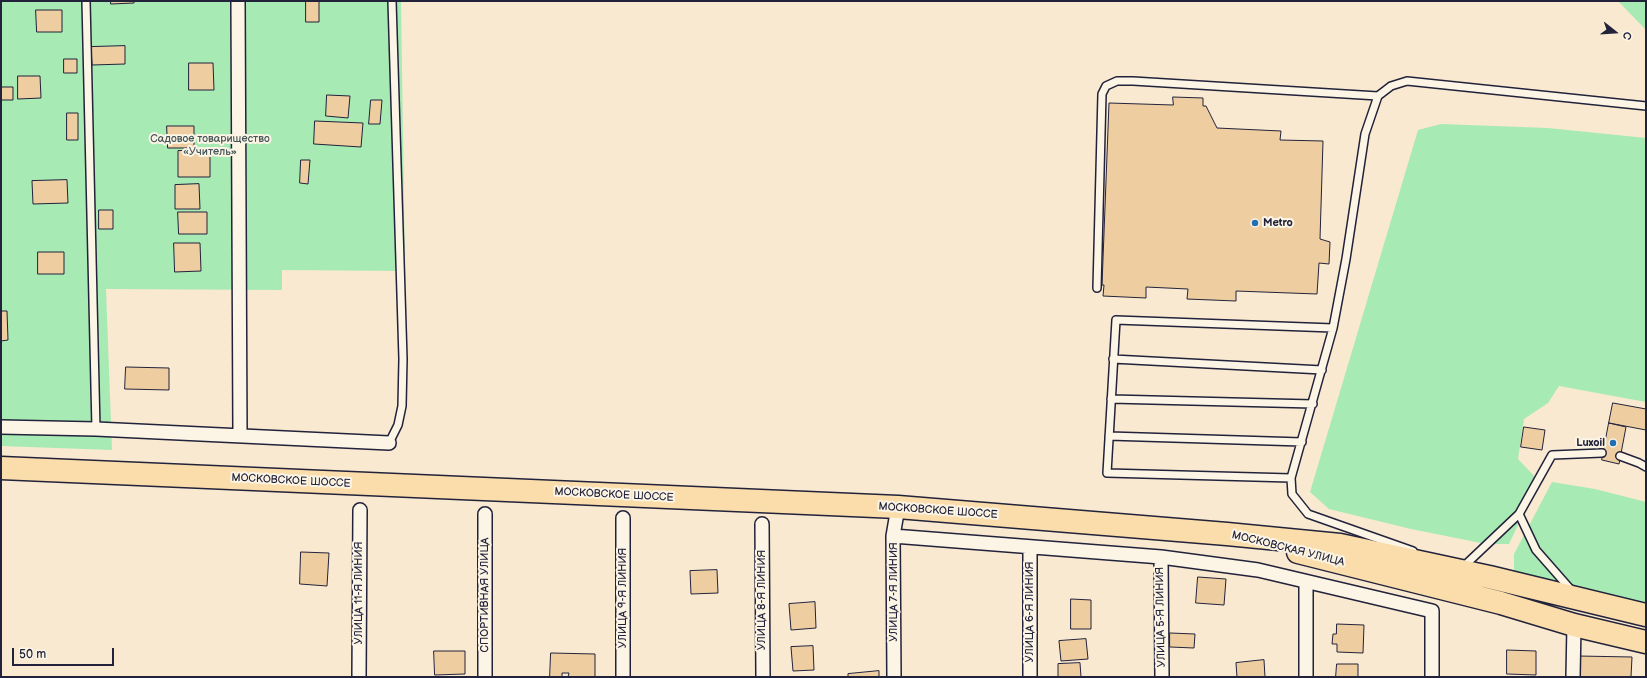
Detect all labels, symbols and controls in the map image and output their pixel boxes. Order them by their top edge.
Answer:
north arrow [1595,12,1635,52]
text: С [1620,30,1634,41]
park label: Садовое товарищество «Учитель» [150,132,270,158]
place label: Metro [1263,216,1293,230]
marker: Metro [1250,218,1260,228]
place label: Luxoil [1576,436,1605,450]
marker: Luxoil [1608,438,1618,448]
street label: МОСКОВСКОЕ ШОССЕ [231,471,351,491]
street label: МОСКОВСКОЕ ШОССЕ [554,485,674,505]
street label: МОСКОВСКОЕ ШОССЕ [878,500,998,522]
street label: МОСКОВСКАЯ УЛИЦА [1230,529,1346,569]
street label: СПОРТИВНАЯ УЛИЦА [478,538,492,652]
street label: УЛИЦА 11-Я ЛИНИЯ [352,542,366,644]
street label: УЛИЦА 7-Я ЛИНИЯ [887,542,901,642]
street label: УЛИЦА 9-Я ЛИНИЯ [616,548,630,648]
street label: УЛИЦА 8-Я ЛИНИЯ [755,550,769,650]
street label: УЛИЦА 6-Я ЛИНИЯ [1023,562,1037,662]
street label: УЛИЦА 5-Я ЛИНИЯ [1154,567,1168,667]
scale bar [14,640,116,666]
text: 50 m [19,647,46,662]

